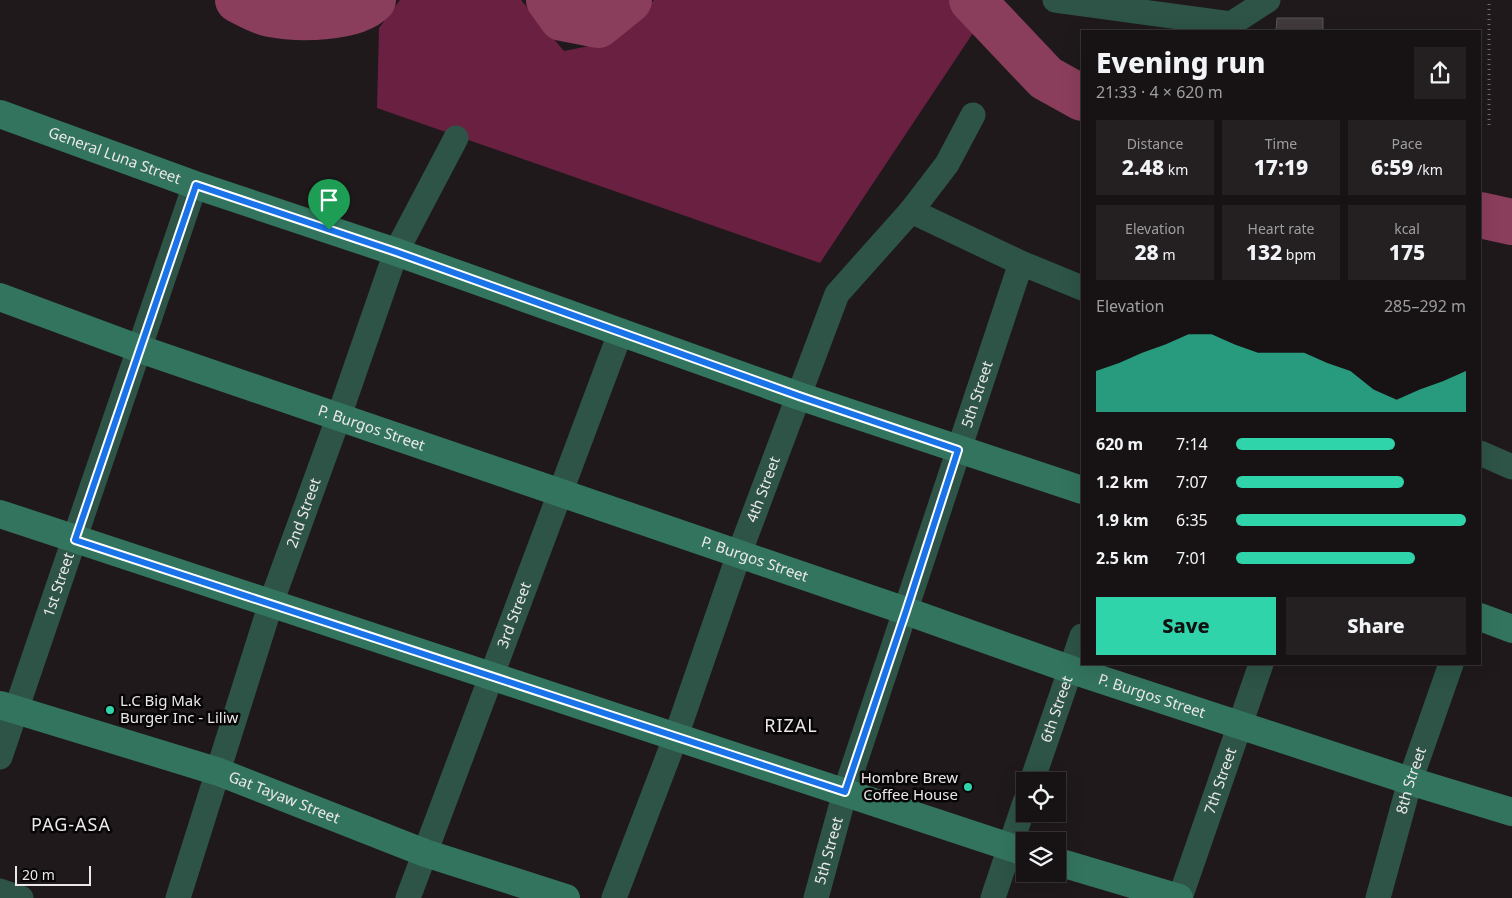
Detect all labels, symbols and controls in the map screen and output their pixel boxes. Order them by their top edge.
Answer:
text: Evening run [1096,43,1265,81]
button: share [1414,47,1466,99]
text: 21:33 · 4 × 620 m [1096,81,1223,103]
street label: General Luna Street [46,121,185,188]
text: Distance [1127,134,1183,153]
text: Time [1265,134,1297,153]
text: Pace [1392,134,1422,153]
text: 2.48 [1122,153,1164,181]
text: 17:19 [1254,153,1308,181]
text: 6:59 [1371,153,1413,181]
text: km [1164,160,1188,179]
text: /km [1413,160,1443,179]
pin [308,179,350,230]
icon: arrive [315,186,343,214]
text: Elevation [1125,219,1185,238]
text: Heart rate [1248,219,1314,238]
text: kcal [1394,219,1420,238]
text: 28 [1134,238,1159,266]
text: 132 [1246,238,1282,266]
text: 175 [1389,238,1425,266]
text: m [1159,245,1176,264]
text: bpm [1282,245,1316,264]
text: Elevation [1096,295,1164,317]
text: 285–292 m [1384,295,1466,317]
street label: 5th Street [956,358,997,430]
street label: P. Burgos Street [316,400,428,455]
text: 620 m [1096,433,1143,455]
text: 7:14 [1176,433,1208,455]
street label: 4th Street [741,453,784,525]
text: 1.2 km [1096,471,1148,493]
text: 7:07 [1176,471,1208,493]
street label: 2nd Street [281,474,325,550]
text: 1.9 km [1096,509,1148,531]
text: 6:35 [1176,509,1208,531]
street label: P. Burgos Street [699,531,812,586]
text: 2.5 km [1096,547,1148,569]
text: 7:01 [1176,547,1208,569]
street label: 1st Street [37,549,78,619]
street label: 3rd Street [492,578,535,651]
button: Save [1096,597,1276,655]
button: Share [1286,597,1466,655]
street label: P. Burgos Street [1096,668,1209,722]
street label: 6th Street [1035,672,1077,745]
place label: L.C Big Mak Burger Inc - Liliw [120,690,239,727]
marker: L.C Big Mak Burger Inc - Liliw [104,704,116,716]
district label: RIZAL [764,713,818,737]
street label: 7th Street [1199,744,1241,816]
street label: 8th Street [1390,744,1430,816]
street label: Gat Tayaw Street [226,766,344,828]
place label: Hombre Brew Coffee House [861,767,958,804]
map controls [1016,772,1066,882]
button: locate [1016,772,1066,822]
marker: Hombre Brew Coffee House [962,781,974,793]
district label: PAG-ASA [31,812,111,836]
street label: 5th Street [809,814,847,886]
button: layers [1016,832,1066,882]
scale bar [15,863,91,886]
text: 20 m [22,865,55,884]

